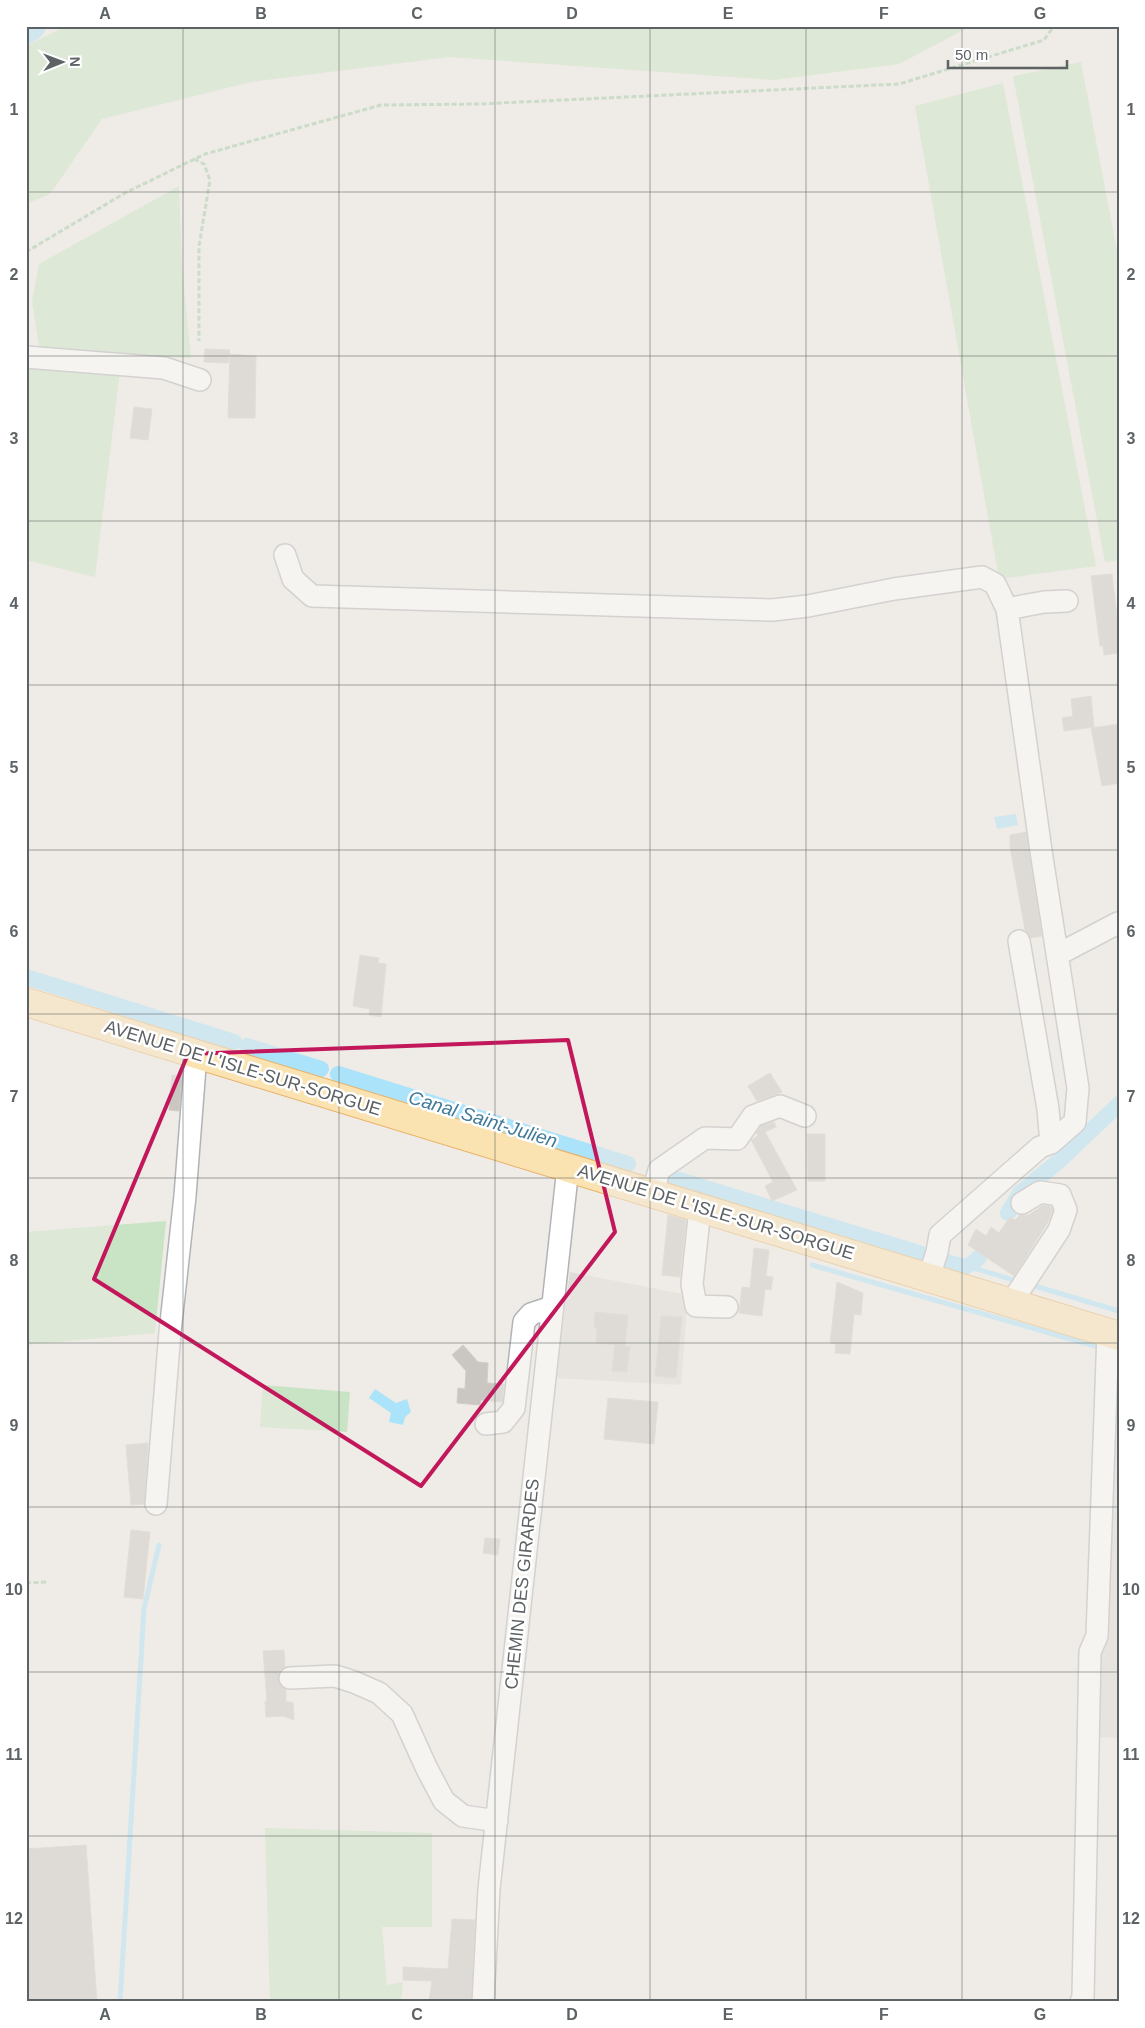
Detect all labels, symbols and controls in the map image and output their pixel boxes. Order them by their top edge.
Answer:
text: A [99,5,111,22]
text: B [255,5,267,22]
text: C [411,5,423,22]
text: D [566,5,578,22]
text: E [723,5,734,22]
text: F [879,5,889,22]
text: G [1034,5,1046,22]
north arrow [38,38,88,88]
scale bar [948,38,1066,70]
text: 50 m [955,46,988,63]
text: N [67,57,83,67]
text: 1 [10,101,19,118]
text: 1 [1127,101,1136,118]
text: 2 [10,266,19,283]
text: 2 [1127,266,1136,283]
text: 3 [10,430,19,447]
text: 3 [1127,430,1136,447]
text: 4 [10,595,19,612]
text: 4 [1127,595,1136,612]
text: 5 [10,759,19,776]
text: 5 [1127,759,1136,776]
text: 6 [10,923,19,940]
text: 6 [1127,923,1136,940]
street label: AVENUE DE L'ISLE-SUR-SORGUE [102,1016,384,1120]
water label: Canal Saint-Julien [406,1086,560,1152]
text: 7 [10,1088,19,1105]
text: 7 [1127,1088,1136,1105]
street label: AVENUE DE L'ISLE-SUR-SORGUE [575,1160,857,1264]
text: 8 [10,1252,19,1269]
text: 8 [1127,1252,1136,1269]
text: 9 [10,1417,19,1434]
text: 9 [1127,1417,1136,1434]
street label: CHEMIN DES GIRARDES [501,1478,543,1690]
text: 10 [5,1581,23,1598]
text: 10 [1122,1581,1140,1598]
text: 11 [6,1746,23,1763]
text: 11 [1123,1746,1140,1763]
text: 12 [5,1910,23,1927]
text: 12 [1122,1910,1140,1927]
text: A [99,2006,111,2023]
text: B [255,2006,267,2023]
text: C [411,2006,423,2023]
text: D [566,2006,578,2023]
text: E [723,2006,734,2023]
text: F [879,2006,889,2023]
text: G [1034,2006,1046,2023]

